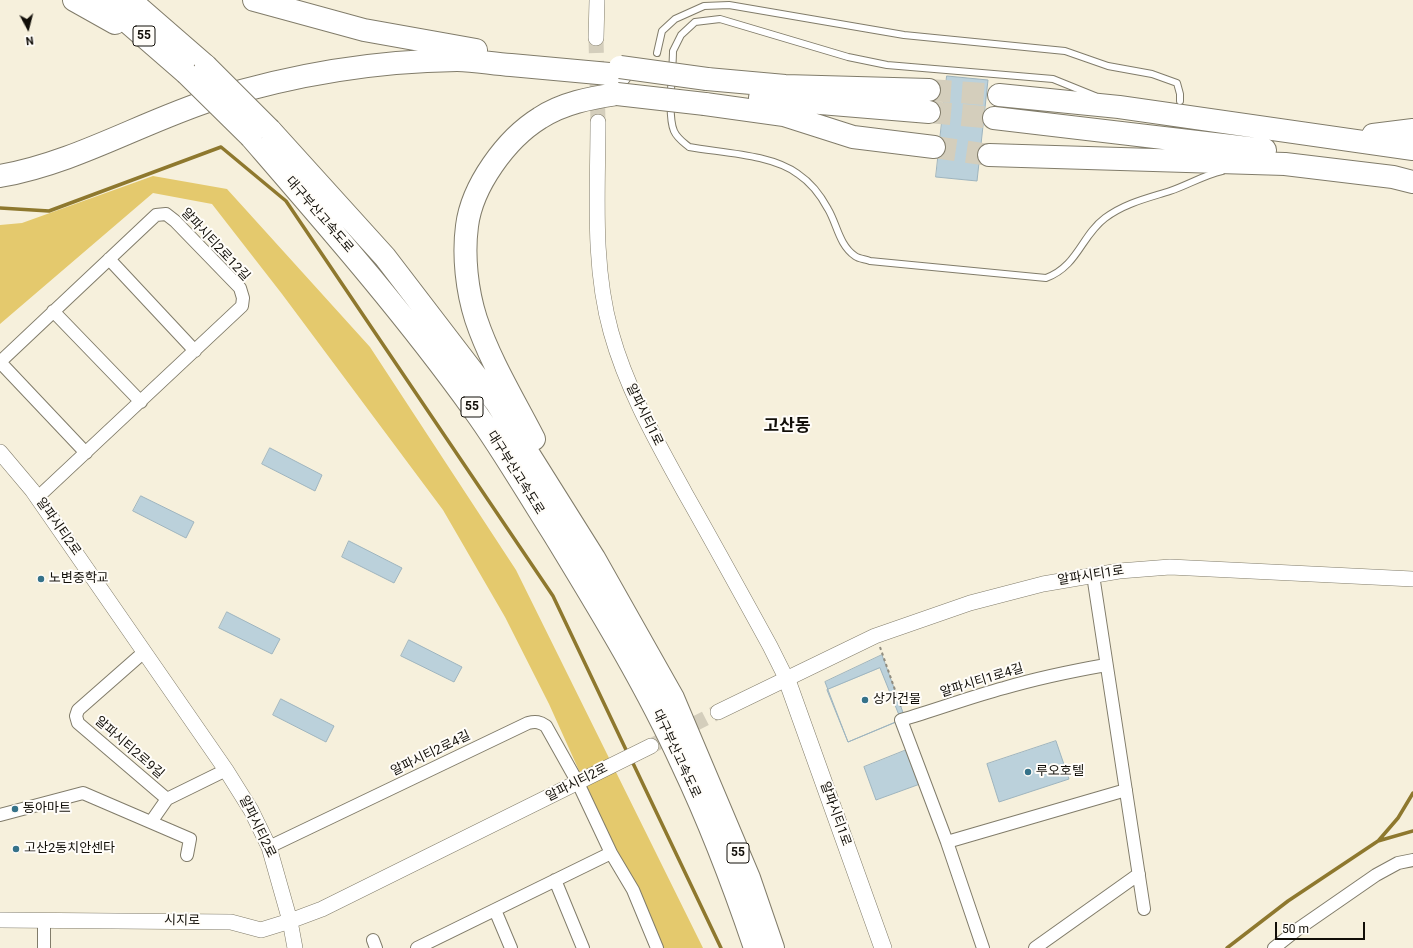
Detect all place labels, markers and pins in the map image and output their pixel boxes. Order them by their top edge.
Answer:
place label: 노변중학교 [49,571,109,587]
marker: 노변중학교 [36,574,46,584]
place label: 상가건물 [873,692,921,708]
marker: 상가건물 [860,695,870,705]
place label: 루오호텔 [1036,764,1084,780]
marker: 루오호텔 [1023,767,1033,777]
place label: 동아마트 [23,801,71,817]
marker: 동아마트 [10,804,20,814]
place label: 고산2동치안센타 [24,841,115,857]
marker: 고산2동치안센타 [11,844,21,854]

